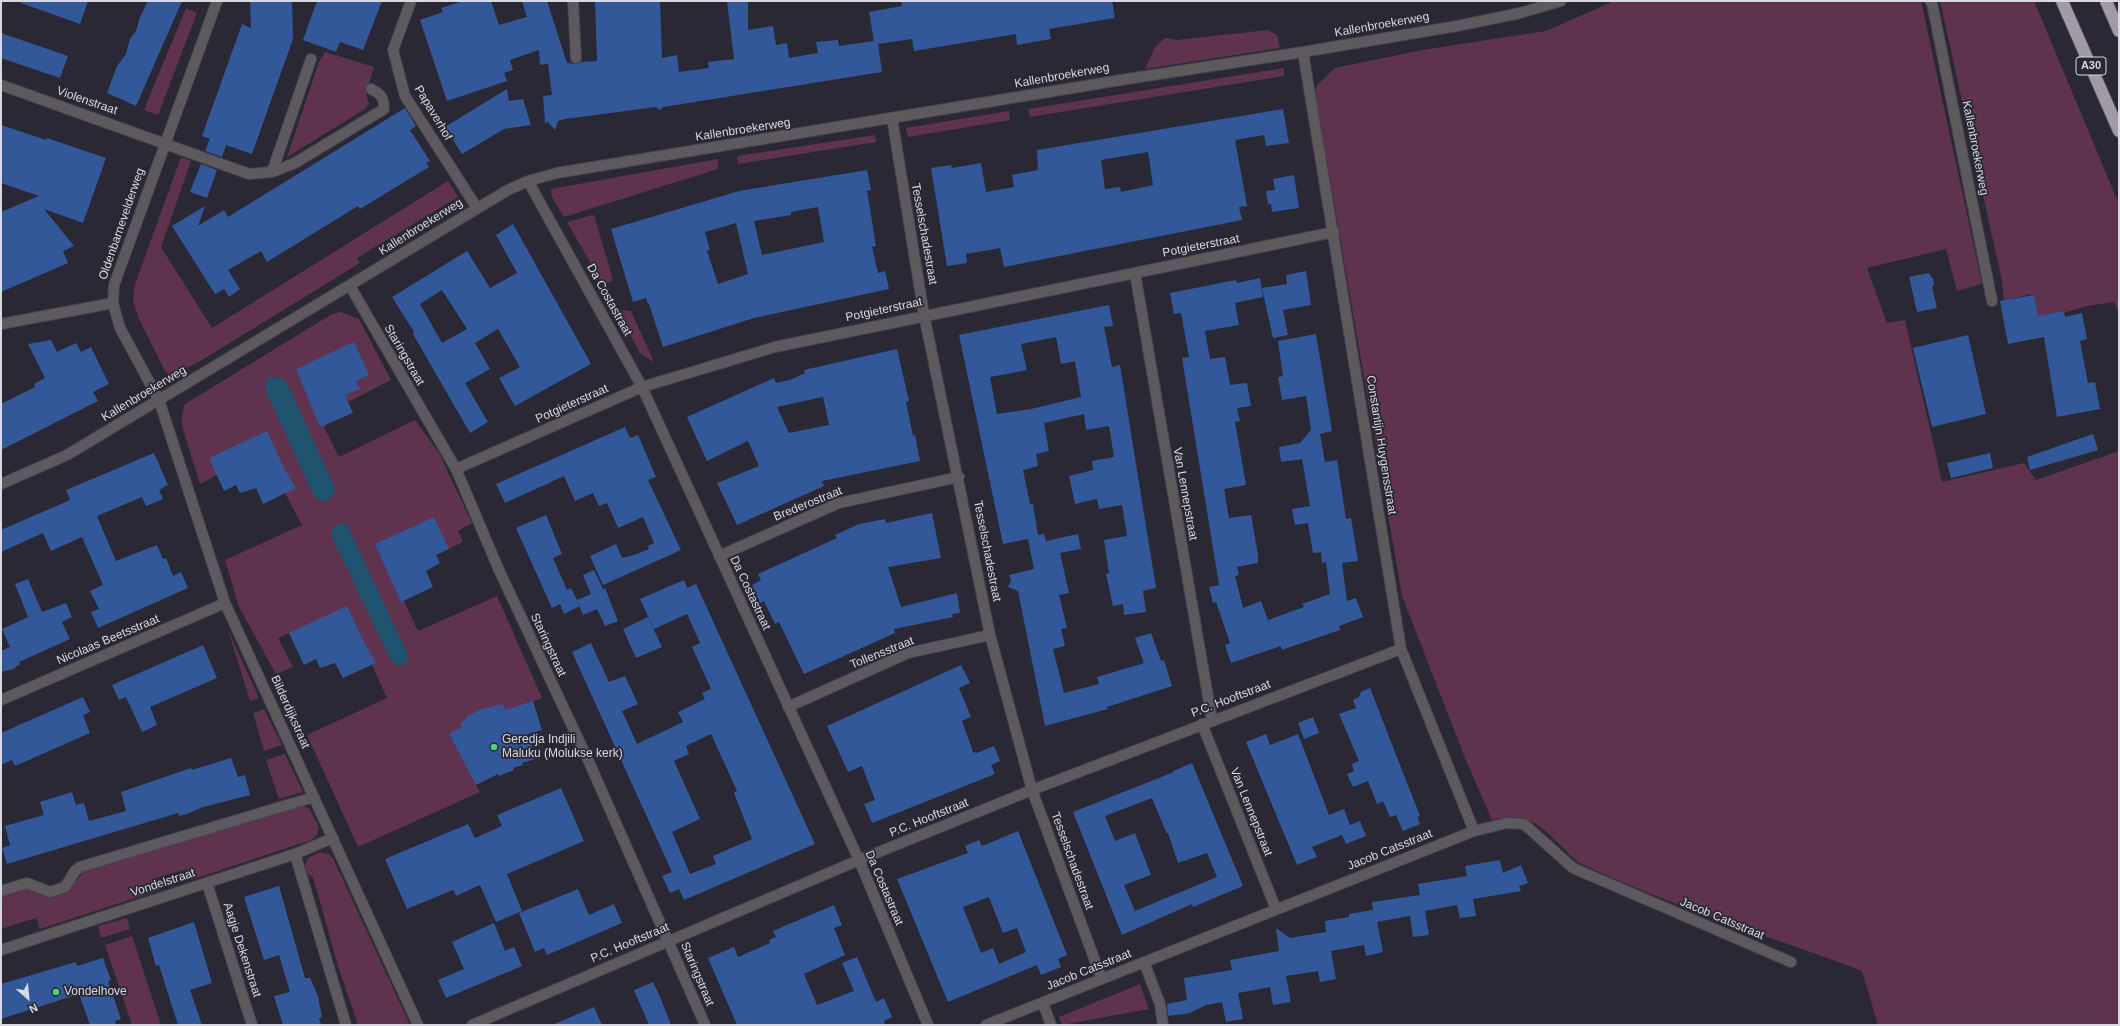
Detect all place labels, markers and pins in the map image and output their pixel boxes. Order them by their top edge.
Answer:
place label: Geredja Indjili Maluku (Molukse kerk) [502,733,623,761]
marker: Geredja Indjili Maluku (Molukse kerk) [489,742,499,752]
place label: Vondelhove [64,985,127,999]
marker: Vondelhove [51,987,61,997]

